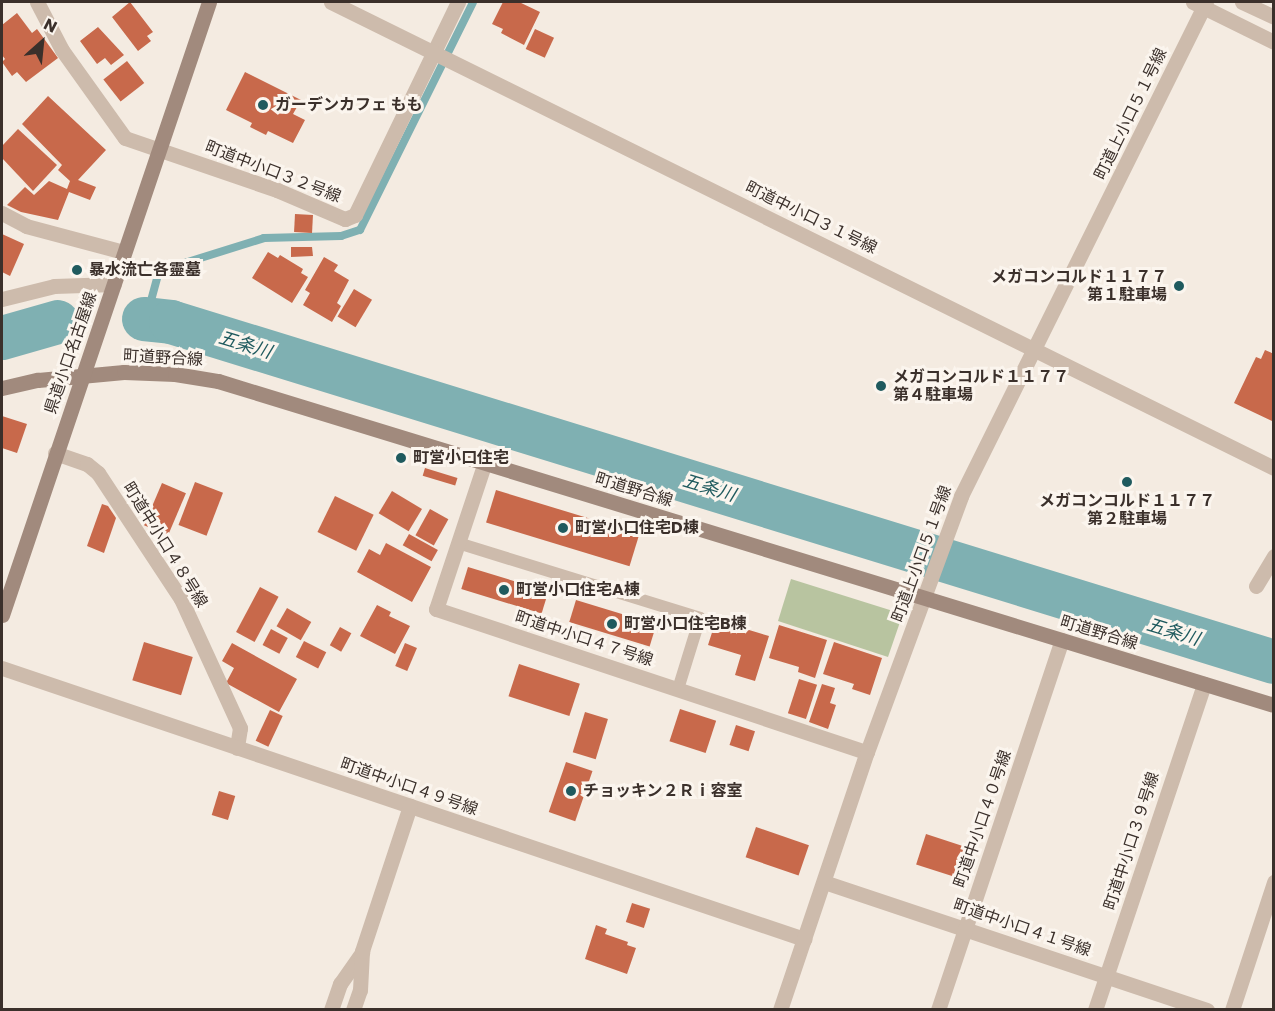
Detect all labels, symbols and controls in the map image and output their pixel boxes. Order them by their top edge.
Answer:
north arrow [12,12,72,72]
text: N [40,13,61,38]
street label: 町道上小口５１号線 [1091,45,1171,183]
place label: ガーデンカフェ もも [275,95,422,115]
marker: ガーデンカフェ もも [256,98,270,112]
street label: 町道中小口３２号線 [202,137,344,207]
street label: 町道中小口３１号線 [742,178,880,258]
place label: 暴水流亡各靈墓 [89,260,201,280]
marker: 暴水流亡各靈墓 [70,263,84,277]
place label: メガコンコルド１１７７ 第１駐車場 [991,267,1167,305]
marker: メガコンコルド１１７７ 第１駐車場 [1172,279,1186,293]
street label: 県道小口名古屋線 [41,289,101,417]
water label: 五条川 [216,327,274,363]
street label: 町道野合線 [123,346,203,370]
place label: メガコンコルド１１７７ 第４駐車場 [893,367,1069,405]
marker: メガコンコルド１１７７ 第４駐車場 [874,379,888,393]
place label: 町営小口住宅 [413,448,509,468]
marker: 町営小口住宅 [394,451,408,465]
street label: 町道野合線 [593,469,675,511]
water label: 五条川 [680,470,738,506]
marker: メガコンコルド１１７７ 第２駐車場 [1120,475,1134,489]
street label: 町道中小口４８号線 [119,479,211,611]
street label: 町道上小口５１号線 [888,483,956,625]
place label: メガコンコルド１１７７ 第２駐車場 [1039,491,1215,529]
place label: 町営小口住宅D棟 [575,518,699,538]
marker: 町営小口住宅D棟 [556,521,570,535]
place label: 町営小口住宅A棟 [516,580,640,600]
marker: 町営小口住宅A棟 [497,583,511,597]
street label: 町道中小口４７号線 [513,608,655,670]
street label: 町道野合線 [1058,612,1140,654]
place label: 町営小口住宅B棟 [624,614,747,634]
water label: 五条川 [1144,614,1202,650]
marker: 町営小口住宅B棟 [605,617,619,631]
street label: 町道中小口４０号線 [950,748,1016,890]
street label: 町道中小口４９号線 [338,754,480,820]
street label: 町道中小口３９号線 [1101,770,1163,912]
place label: チョッキン２Ｒｉ容室 [583,781,743,801]
marker: チョッキン２Ｒｉ容室 [564,784,578,798]
street label: 町道中小口４１号線 [951,895,1093,961]

